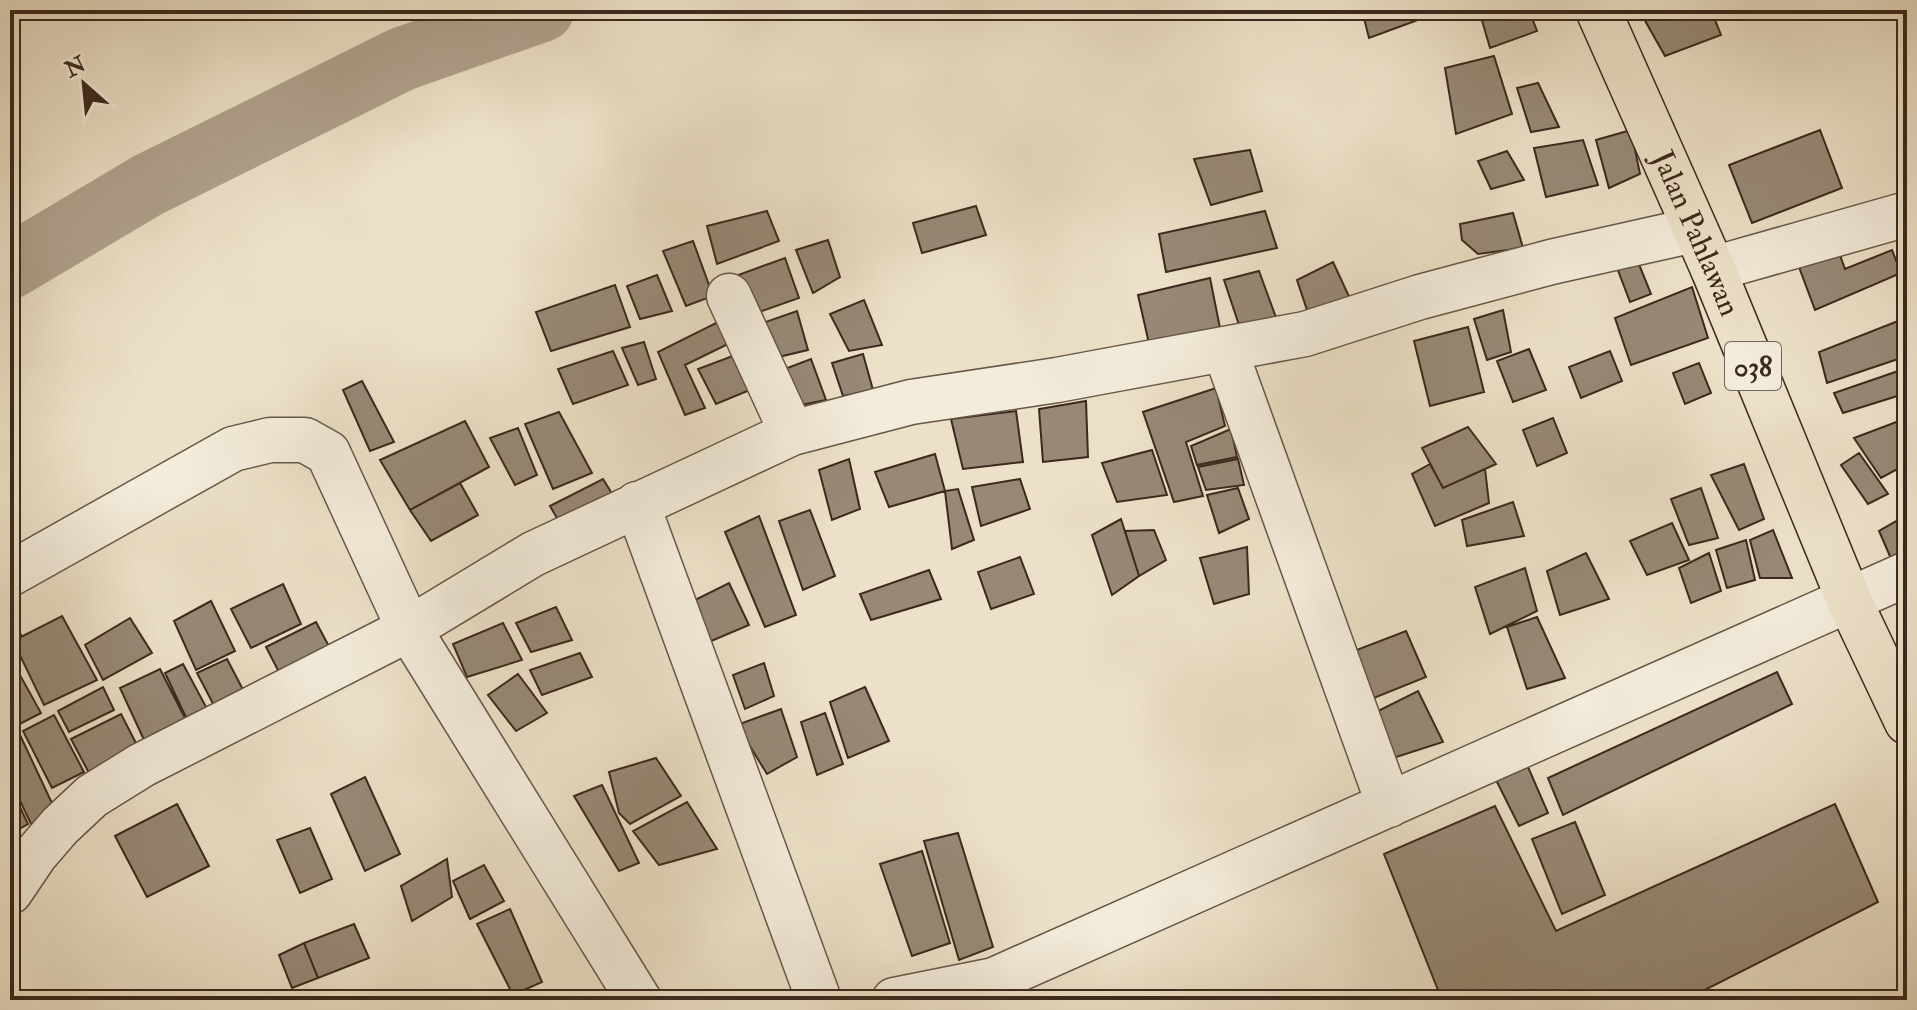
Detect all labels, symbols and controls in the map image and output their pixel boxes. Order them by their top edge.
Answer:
north arrow [44,44,124,124]
text: N [59,50,91,84]
street label: Jalan Pahlawan [1643,144,1748,321]
road number: 038 [1725,342,1781,390]

